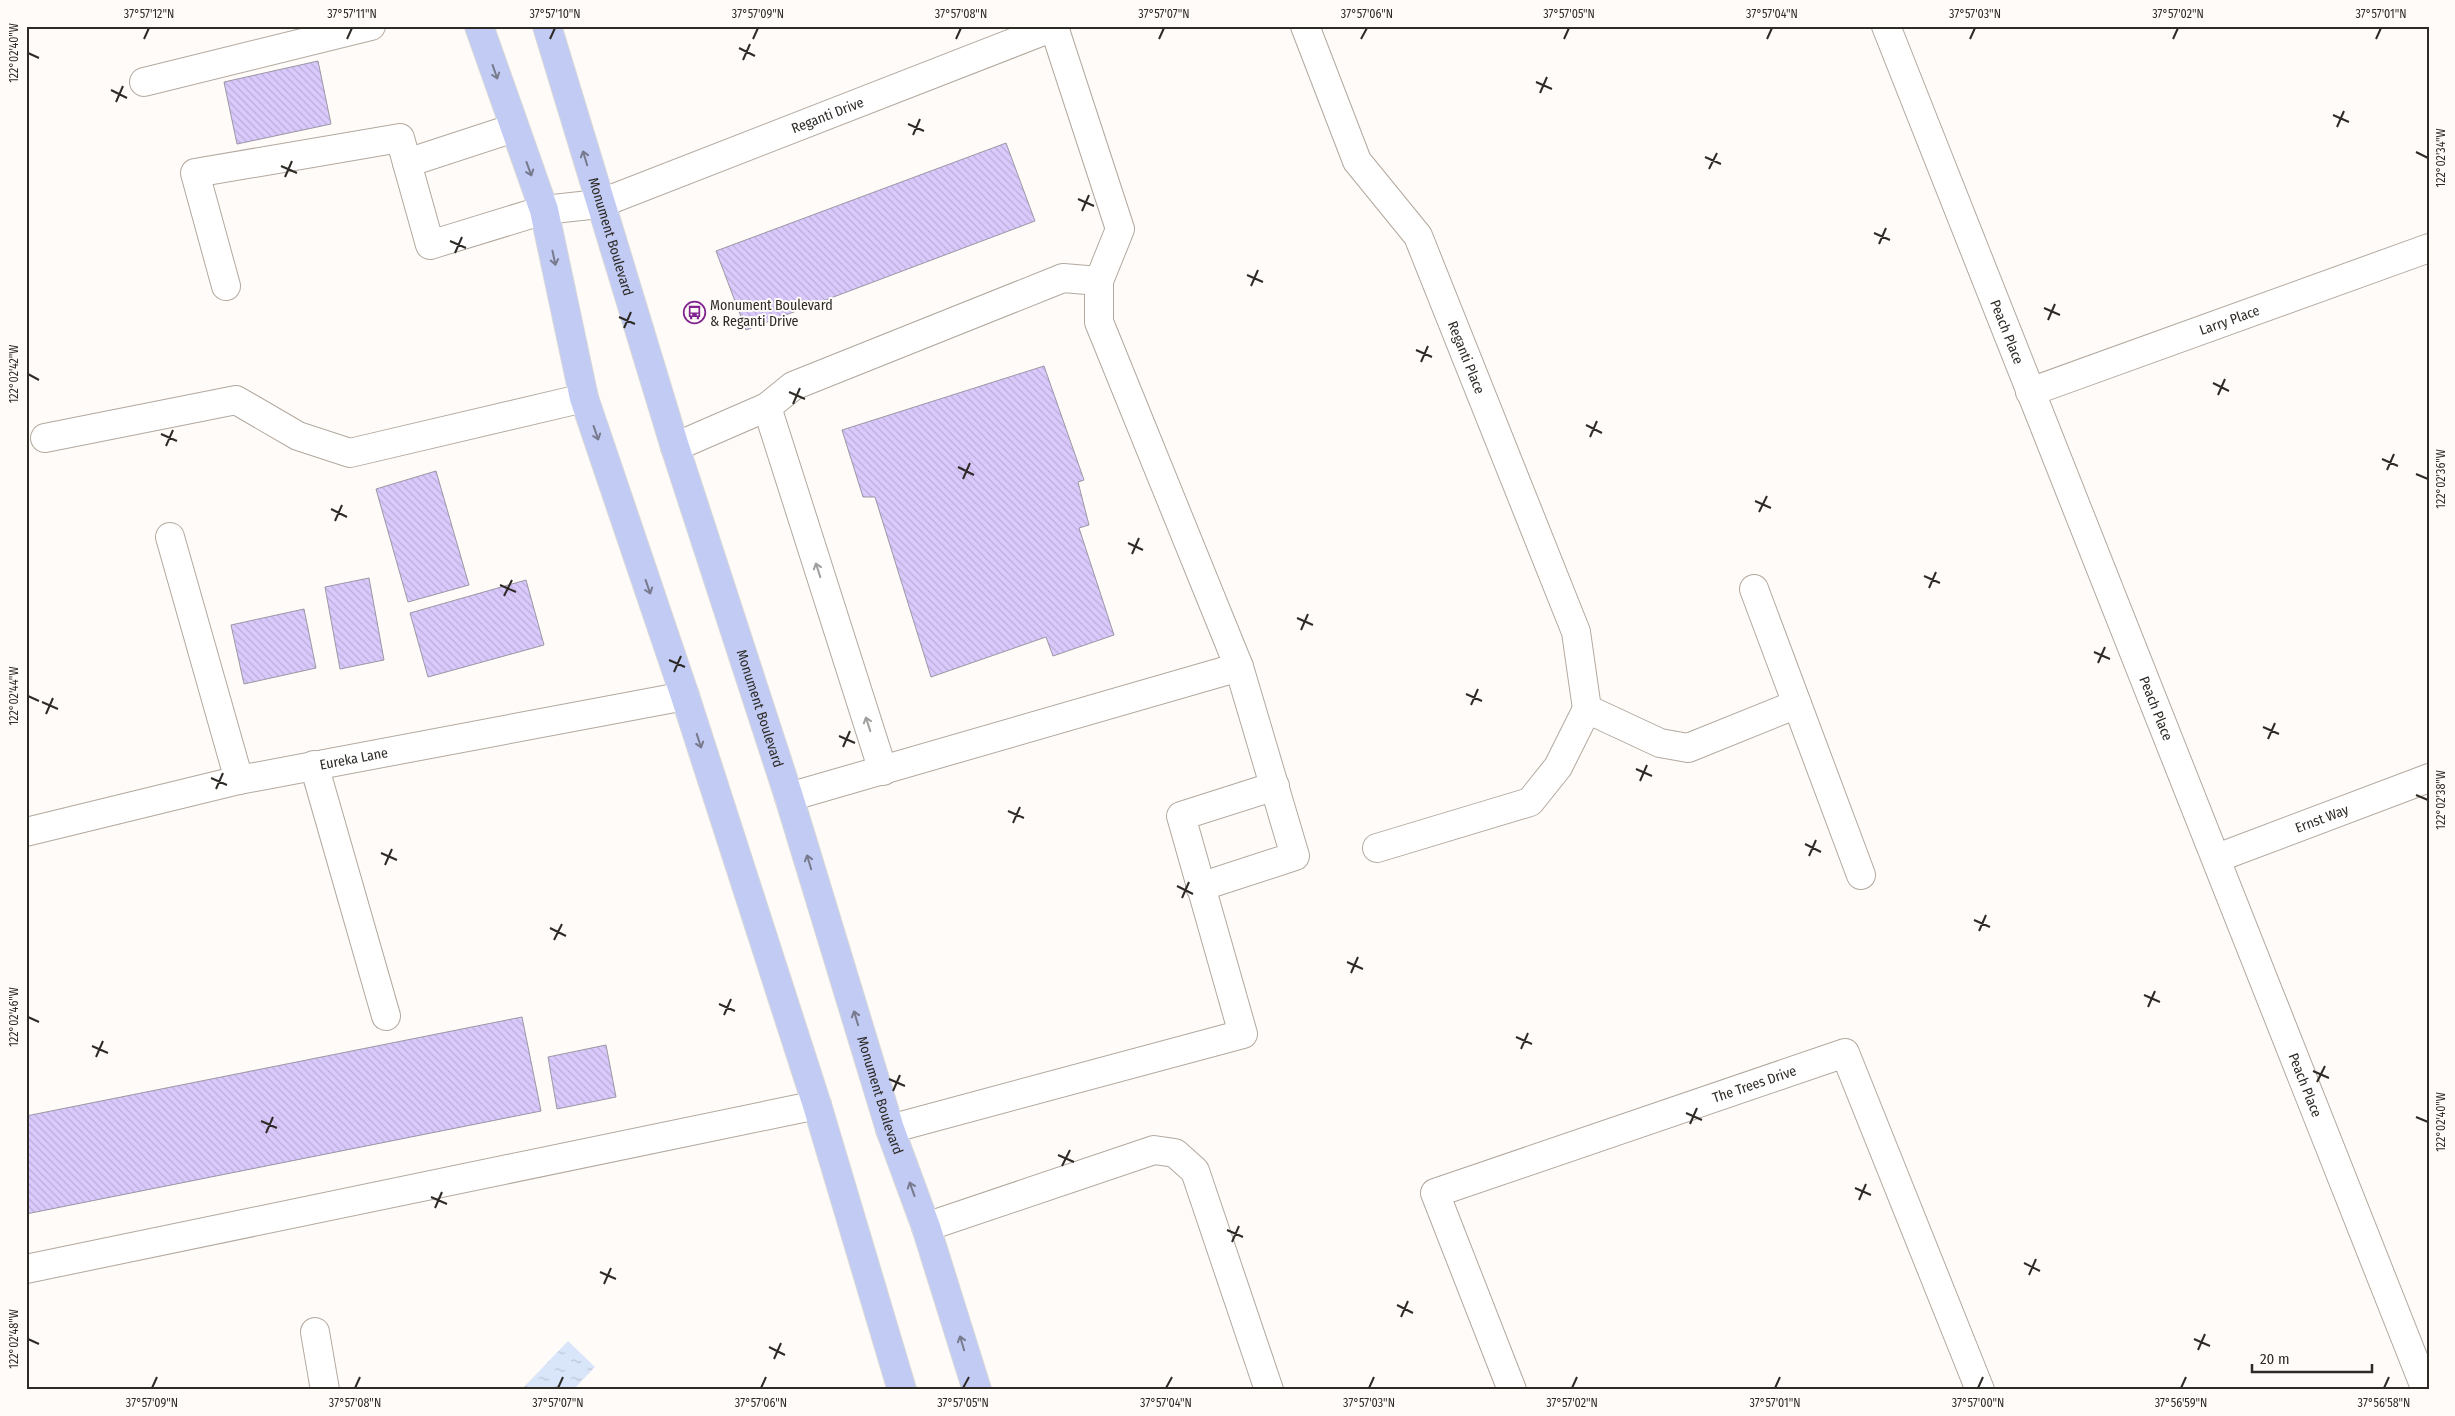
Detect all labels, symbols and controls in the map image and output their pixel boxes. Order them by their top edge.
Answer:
text: 37°57'12"N [124,7,174,21]
text: 37°57'11"N [327,7,377,21]
text: 37°57'10"N [529,7,581,21]
text: 37°57'09"N [732,7,784,21]
text: 37°57'08"N [935,7,987,21]
text: 37°57'07"N [1138,7,1190,21]
text: 37°57'06"N [1341,7,1393,21]
text: 37°57'05"N [1543,7,1595,21]
text: 37°57'04"N [1746,7,1798,21]
text: 37°57'03"N [1949,7,2001,21]
text: 37°57'02"N [2152,7,2204,21]
text: 37°57'01"N [2356,7,2406,21]
text: 122°02'40"W [7,23,21,83]
one-way arrow [491,64,500,80]
street label: Reganti Drive [789,93,866,137]
text: 122°02'34"W [2434,129,2448,187]
one-way arrow [580,150,590,166]
one-way arrow [525,161,534,176]
street label: Monument Boulevard [585,175,637,298]
one-way arrow [550,249,560,265]
place label: Monument Boulevard & Reganti Drive [710,297,833,330]
street label: Peach Place [1987,297,2027,367]
bus stop icon: Monument Boulevard & Reganti Drive [682,301,706,325]
street label: Larry Place [2197,301,2262,339]
street label: Reganti Place [1444,319,1489,396]
text: 122°02'42"W [7,345,21,403]
one-way arrow [592,424,601,440]
text: 122°02'36"W [2434,449,2448,509]
one-way arrow [813,562,823,578]
one-way arrow [644,578,653,594]
street label: Monument Boulevard [733,647,787,769]
text: 122°02'44"W [7,667,21,725]
street label: Peach Place [2136,674,2177,743]
one-way arrow [863,717,872,733]
one-way arrow [695,732,705,748]
street label: Eureka Lane [318,744,389,773]
text: 122°02'38"W [2434,770,2448,830]
street label: Ernst Way [2293,800,2351,836]
one-way arrow [804,855,813,871]
text: 122°02'46"W [7,987,21,1047]
one-way arrow [851,1010,861,1026]
street label: Monument Boulevard [854,1034,907,1157]
street label: Peach Place [2285,1050,2326,1120]
street label: The Trees Drive [1710,1062,1799,1106]
text: 122°02'40"W [2434,1092,2448,1152]
one-way arrow [907,1181,916,1197]
text: 122°02'48"W [7,1309,21,1369]
one-way arrow [957,1336,967,1352]
scale bar [2252,1341,2372,1373]
text: 20 m [2260,1350,2290,1368]
text: 37°57'09"N [126,1396,178,1410]
text: 37°57'08"N [329,1396,381,1410]
text: 37°57'07"N [532,1396,584,1410]
text: 37°57'06"N [735,1396,787,1410]
text: 37°57'05"N [937,1396,989,1410]
text: 37°57'04"N [1140,1396,1192,1410]
text: 37°57'03"N [1343,1396,1395,1410]
text: 37°57'02"N [1546,1396,1598,1410]
text: 37°57'01"N [1750,1396,1800,1410]
text: 37°57'00"N [1952,1396,2004,1410]
text: 37°56'59"N [2155,1396,2207,1410]
text: 37°56'58"N [2358,1396,2410,1410]

